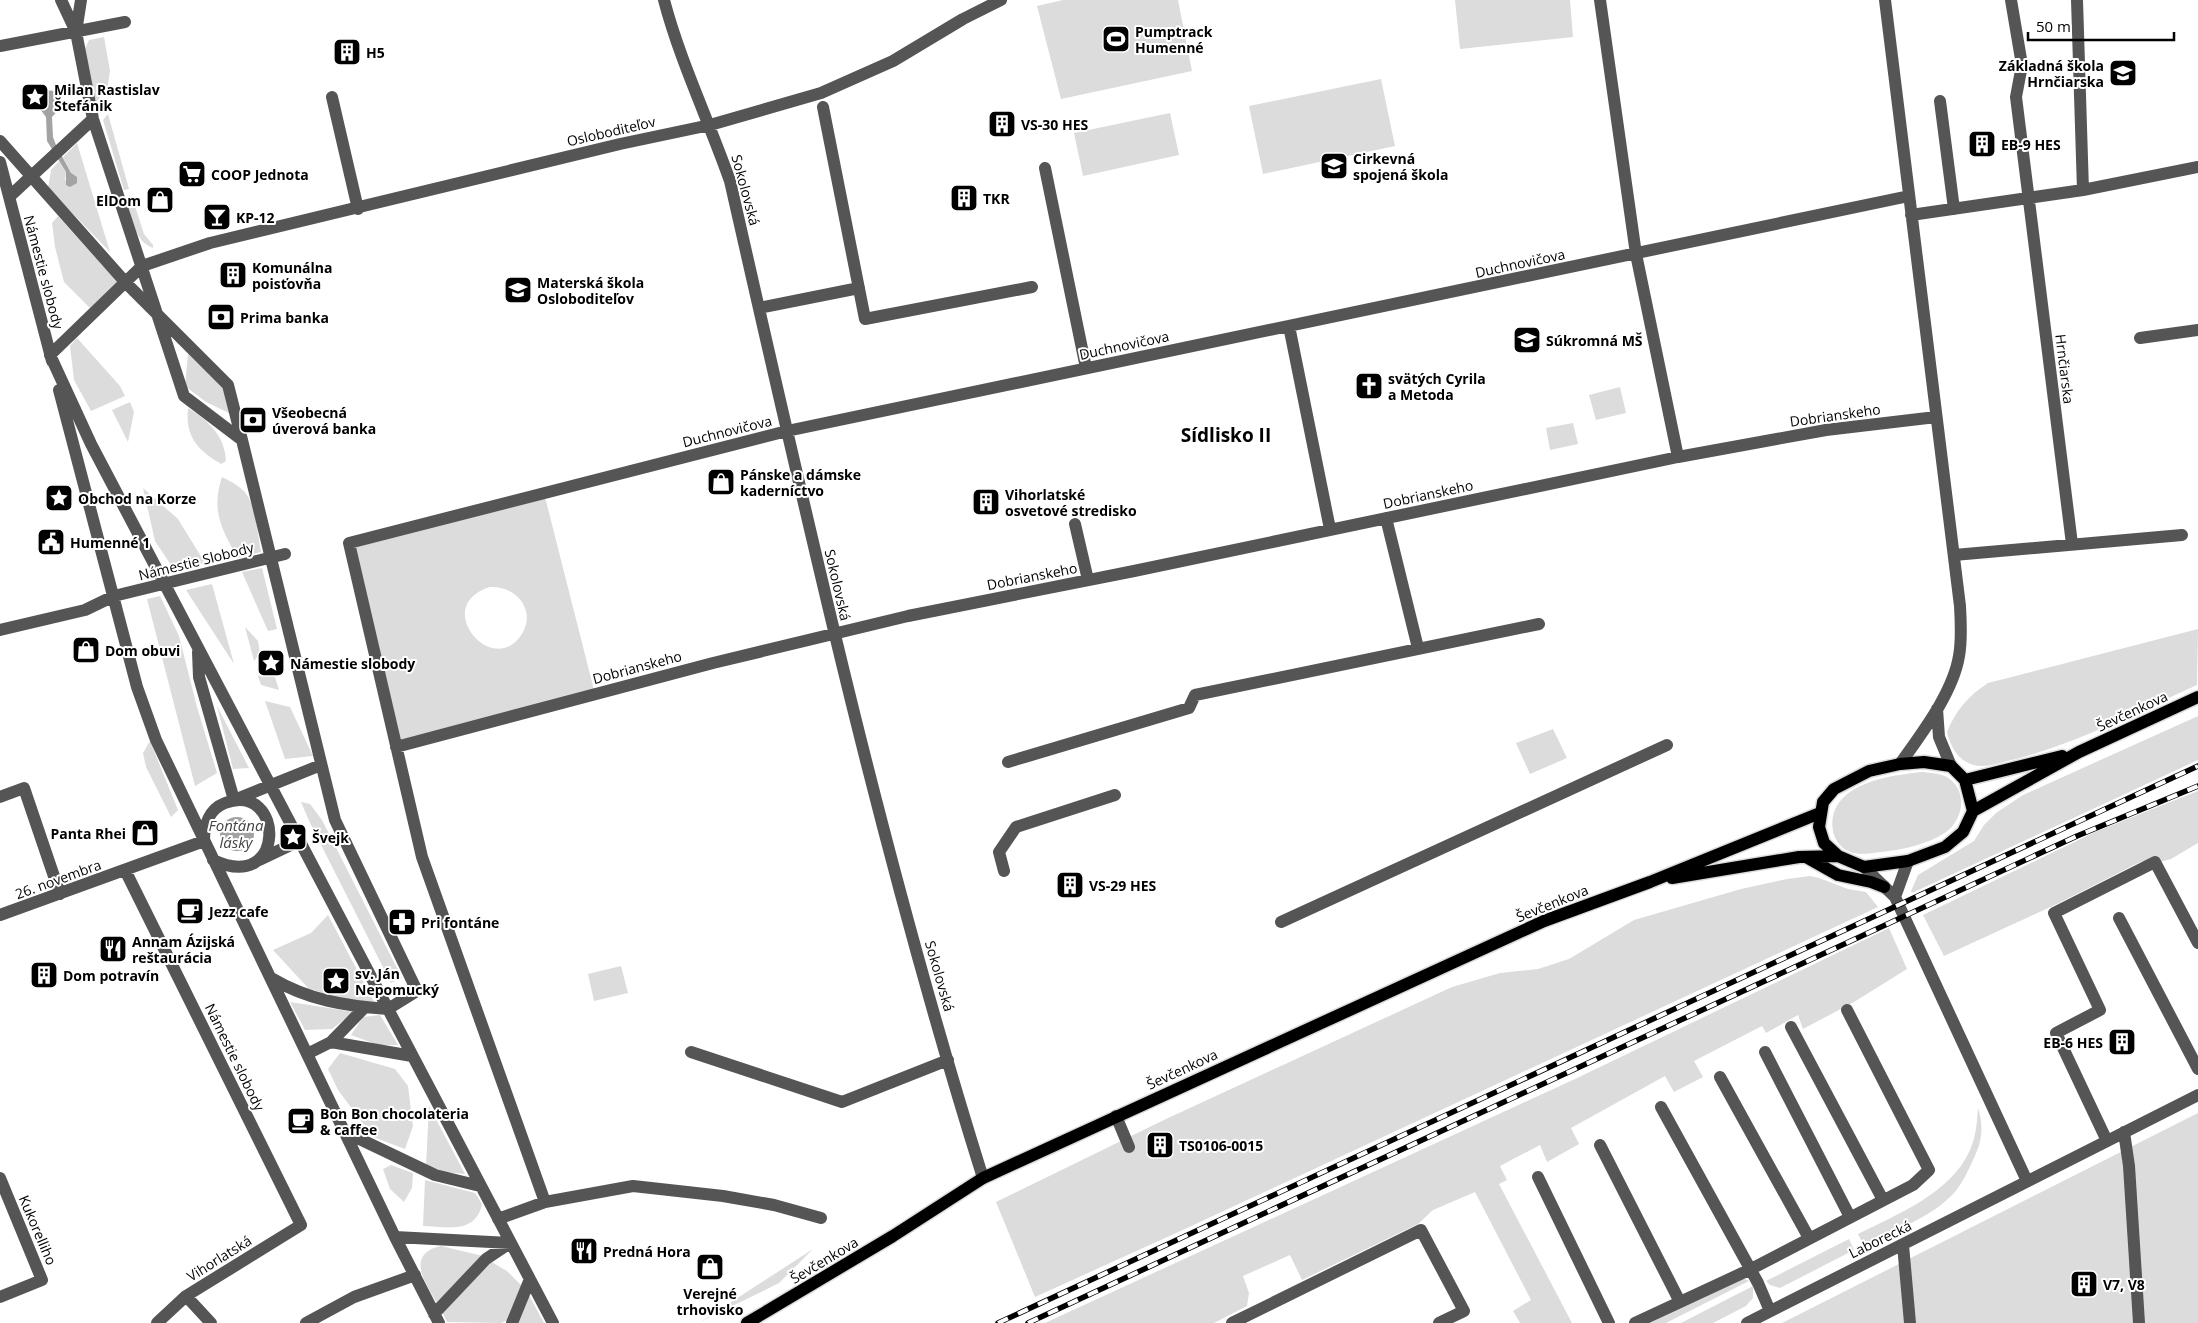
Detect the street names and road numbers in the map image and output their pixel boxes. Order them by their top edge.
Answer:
street label: Osloboditeľov [565,112,657,150]
street label: Sokolovská [727,152,765,228]
street label: Námestie slobody [20,213,69,332]
street label: Duchnovičova [1473,244,1567,282]
street label: Duchnovičova [1077,326,1171,364]
street label: Hrnčiarska [2051,333,2079,405]
street label: Dobrianskeho [1788,399,1882,431]
street label: Duchnovičova [680,411,774,451]
street label: Dobrianskeho [1381,475,1475,513]
street label: Námestie Slobody [136,537,257,584]
street label: Sokolovská [821,547,855,623]
street label: Dobrianskeho [985,558,1079,594]
street label: Dobrianskeho [590,646,684,688]
street label: Ševčenkova [2093,686,2171,736]
street label: 26. novembra [12,855,104,903]
street label: Ševčenkova [1513,880,1591,926]
street label: Sokolovská [921,938,959,1014]
street label: Námestie slobody [201,1000,270,1115]
street label: Ševčenkova [1143,1044,1221,1094]
street label: Kukorelliho [15,1192,61,1268]
street label: Laborecká [1846,1216,1914,1262]
street label: Vihorlatská [183,1231,255,1285]
street label: Ševčenkova [786,1232,862,1288]

